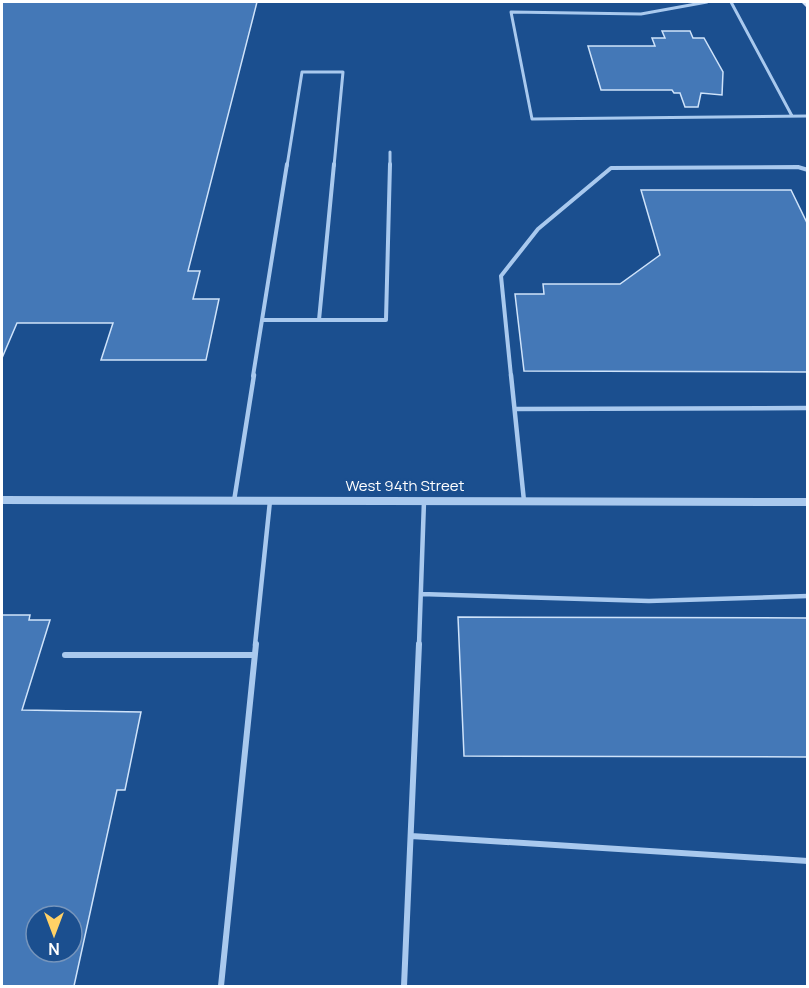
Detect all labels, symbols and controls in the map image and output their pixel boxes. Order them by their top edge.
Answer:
street label: West 94th Street [346,475,464,496]
north arrow [24,904,84,964]
text: N [48,938,60,960]

